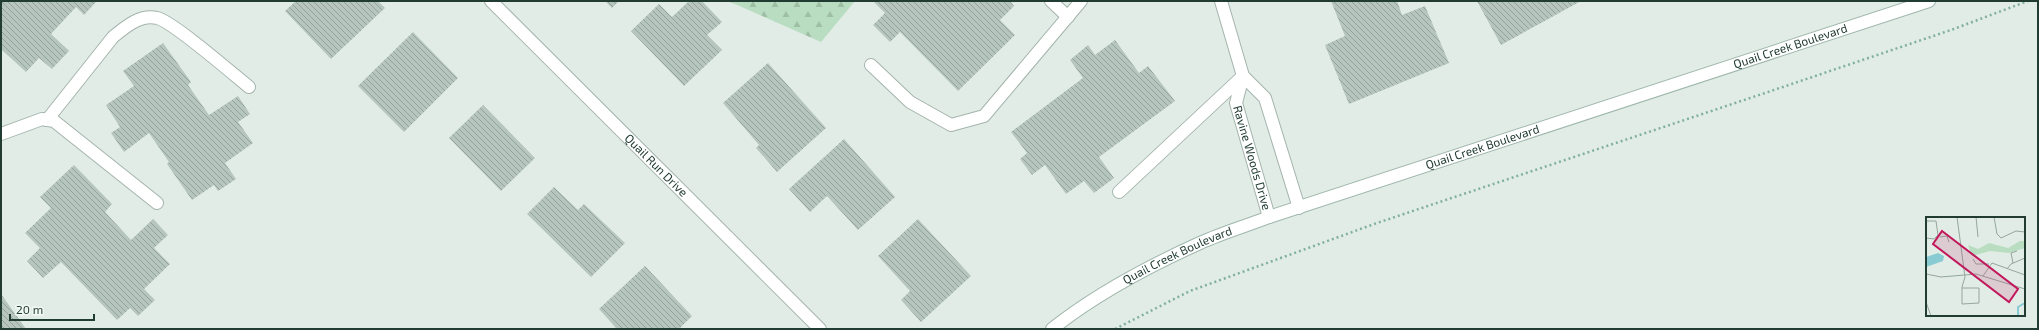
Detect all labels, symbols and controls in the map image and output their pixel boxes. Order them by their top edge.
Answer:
street label: Quail Creek Boulevard [1731,20,1849,72]
street label: Ravine Woods Drive [1231,104,1275,212]
street label: Quail Creek Boulevard [1423,121,1541,172]
street label: Quail Run Drive [622,131,691,199]
inset map [1926,217,2025,316]
street label: Quail Creek Boulevard [1120,223,1234,287]
scale bar [10,296,94,322]
text: 20 m [16,302,43,316]

